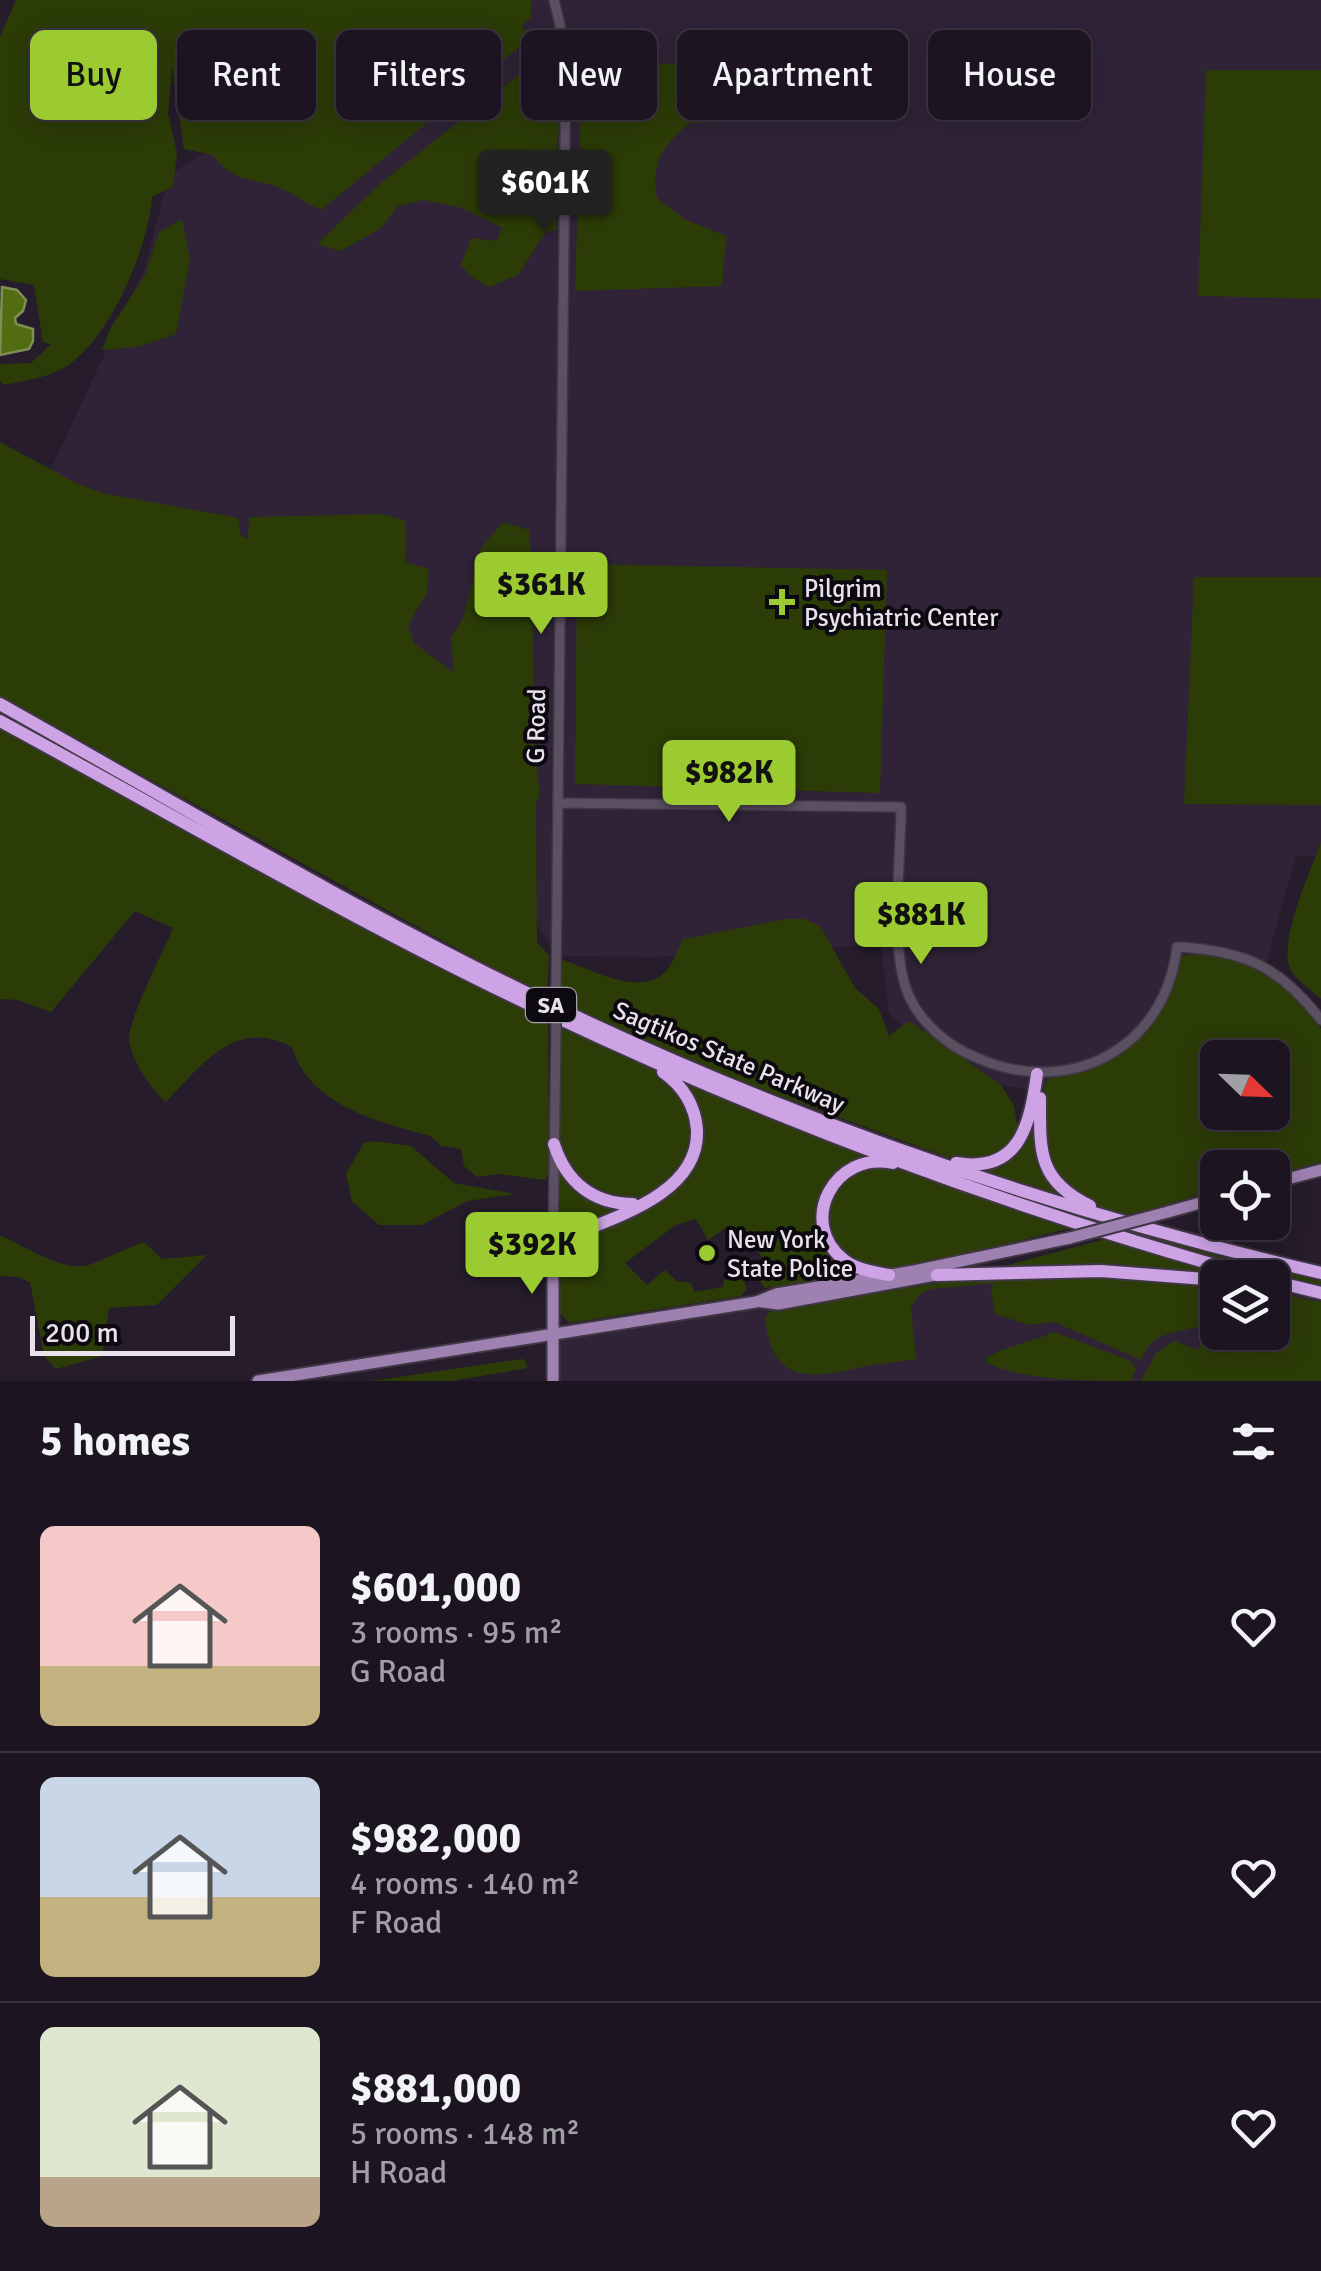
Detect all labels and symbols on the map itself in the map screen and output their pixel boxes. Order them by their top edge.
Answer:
pin: $601K [475,150,615,235]
pin: $361K [471,552,611,637]
place label: Pilgrim Psychiatric Center [804,573,999,633]
marker: Pilgrim Psychiatric Center [769,589,795,615]
street label: G Road [520,688,552,764]
pin: $982K [659,740,799,825]
pin: $881K [851,882,991,967]
road number: SA [526,988,576,1022]
street label: Sagtikos State Parkway [609,994,850,1120]
north arrow [1200,1040,1290,1130]
pin: $392K [462,1212,602,1297]
place label: New York State Police [727,1224,853,1284]
marker: New York State Police [696,1242,718,1264]
scale bar [30,1311,235,1356]

